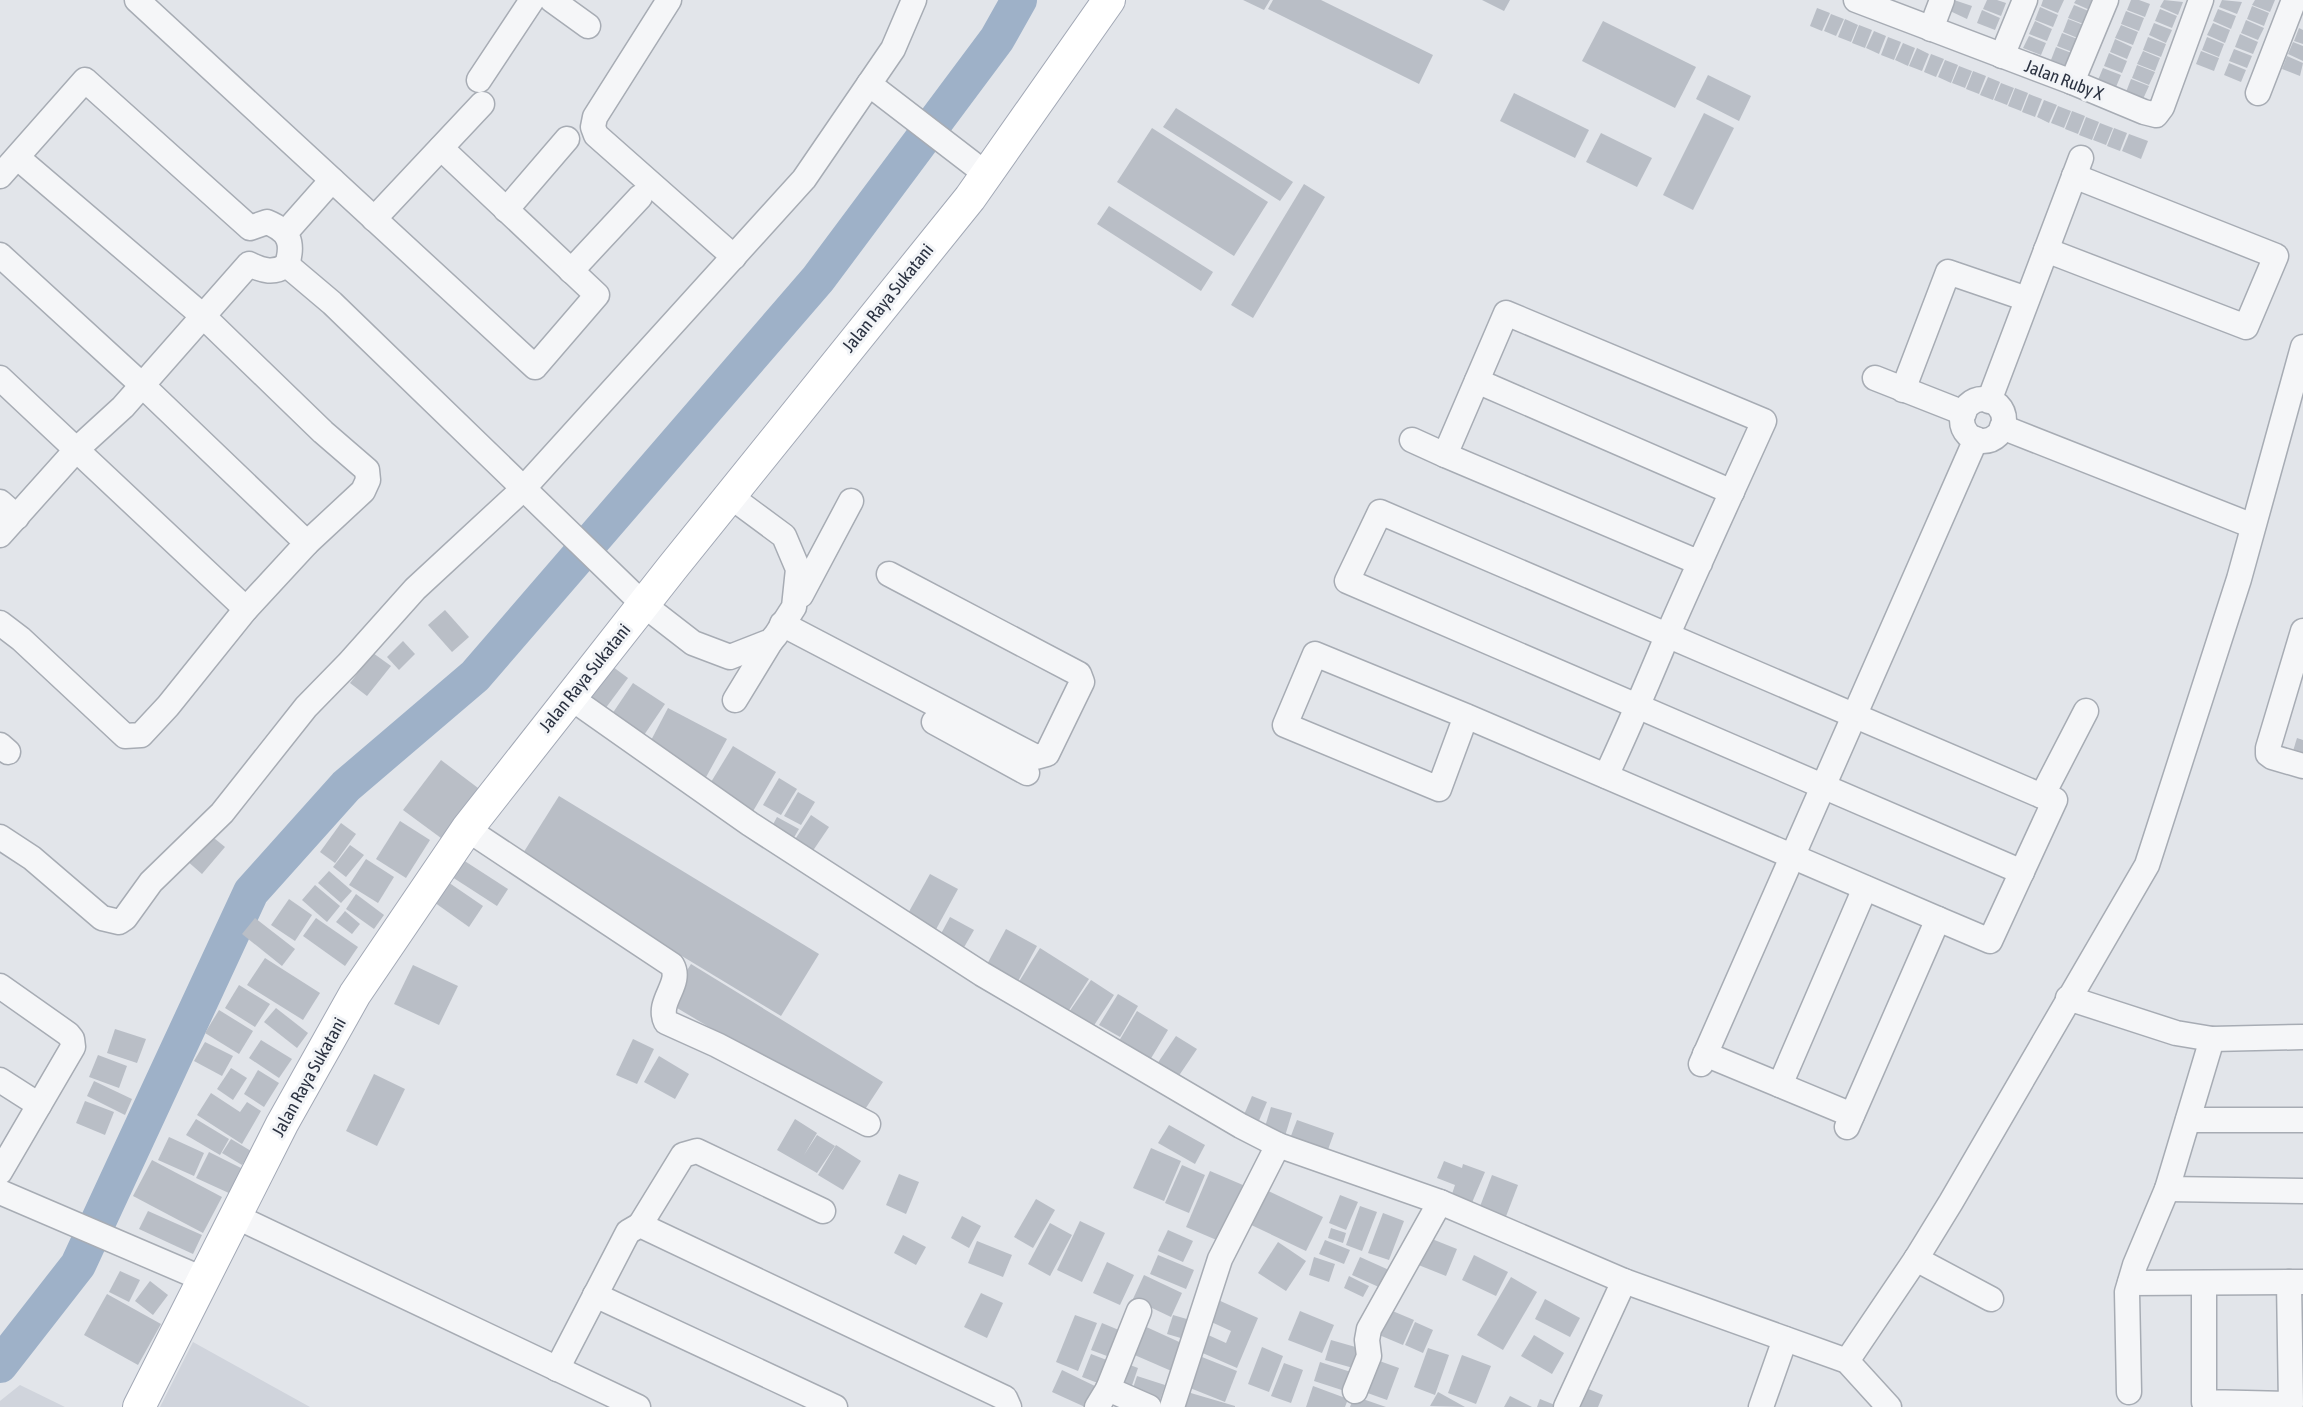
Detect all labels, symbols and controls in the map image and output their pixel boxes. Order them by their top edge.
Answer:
street label: Jalan Ruby X [2022,55,2107,104]
street label: Jalan Raya Sukatani [838,239,938,356]
street label: Jalan Raya Sukatani [535,619,635,736]
street label: Jalan Raya Sukatani [267,1014,350,1140]

